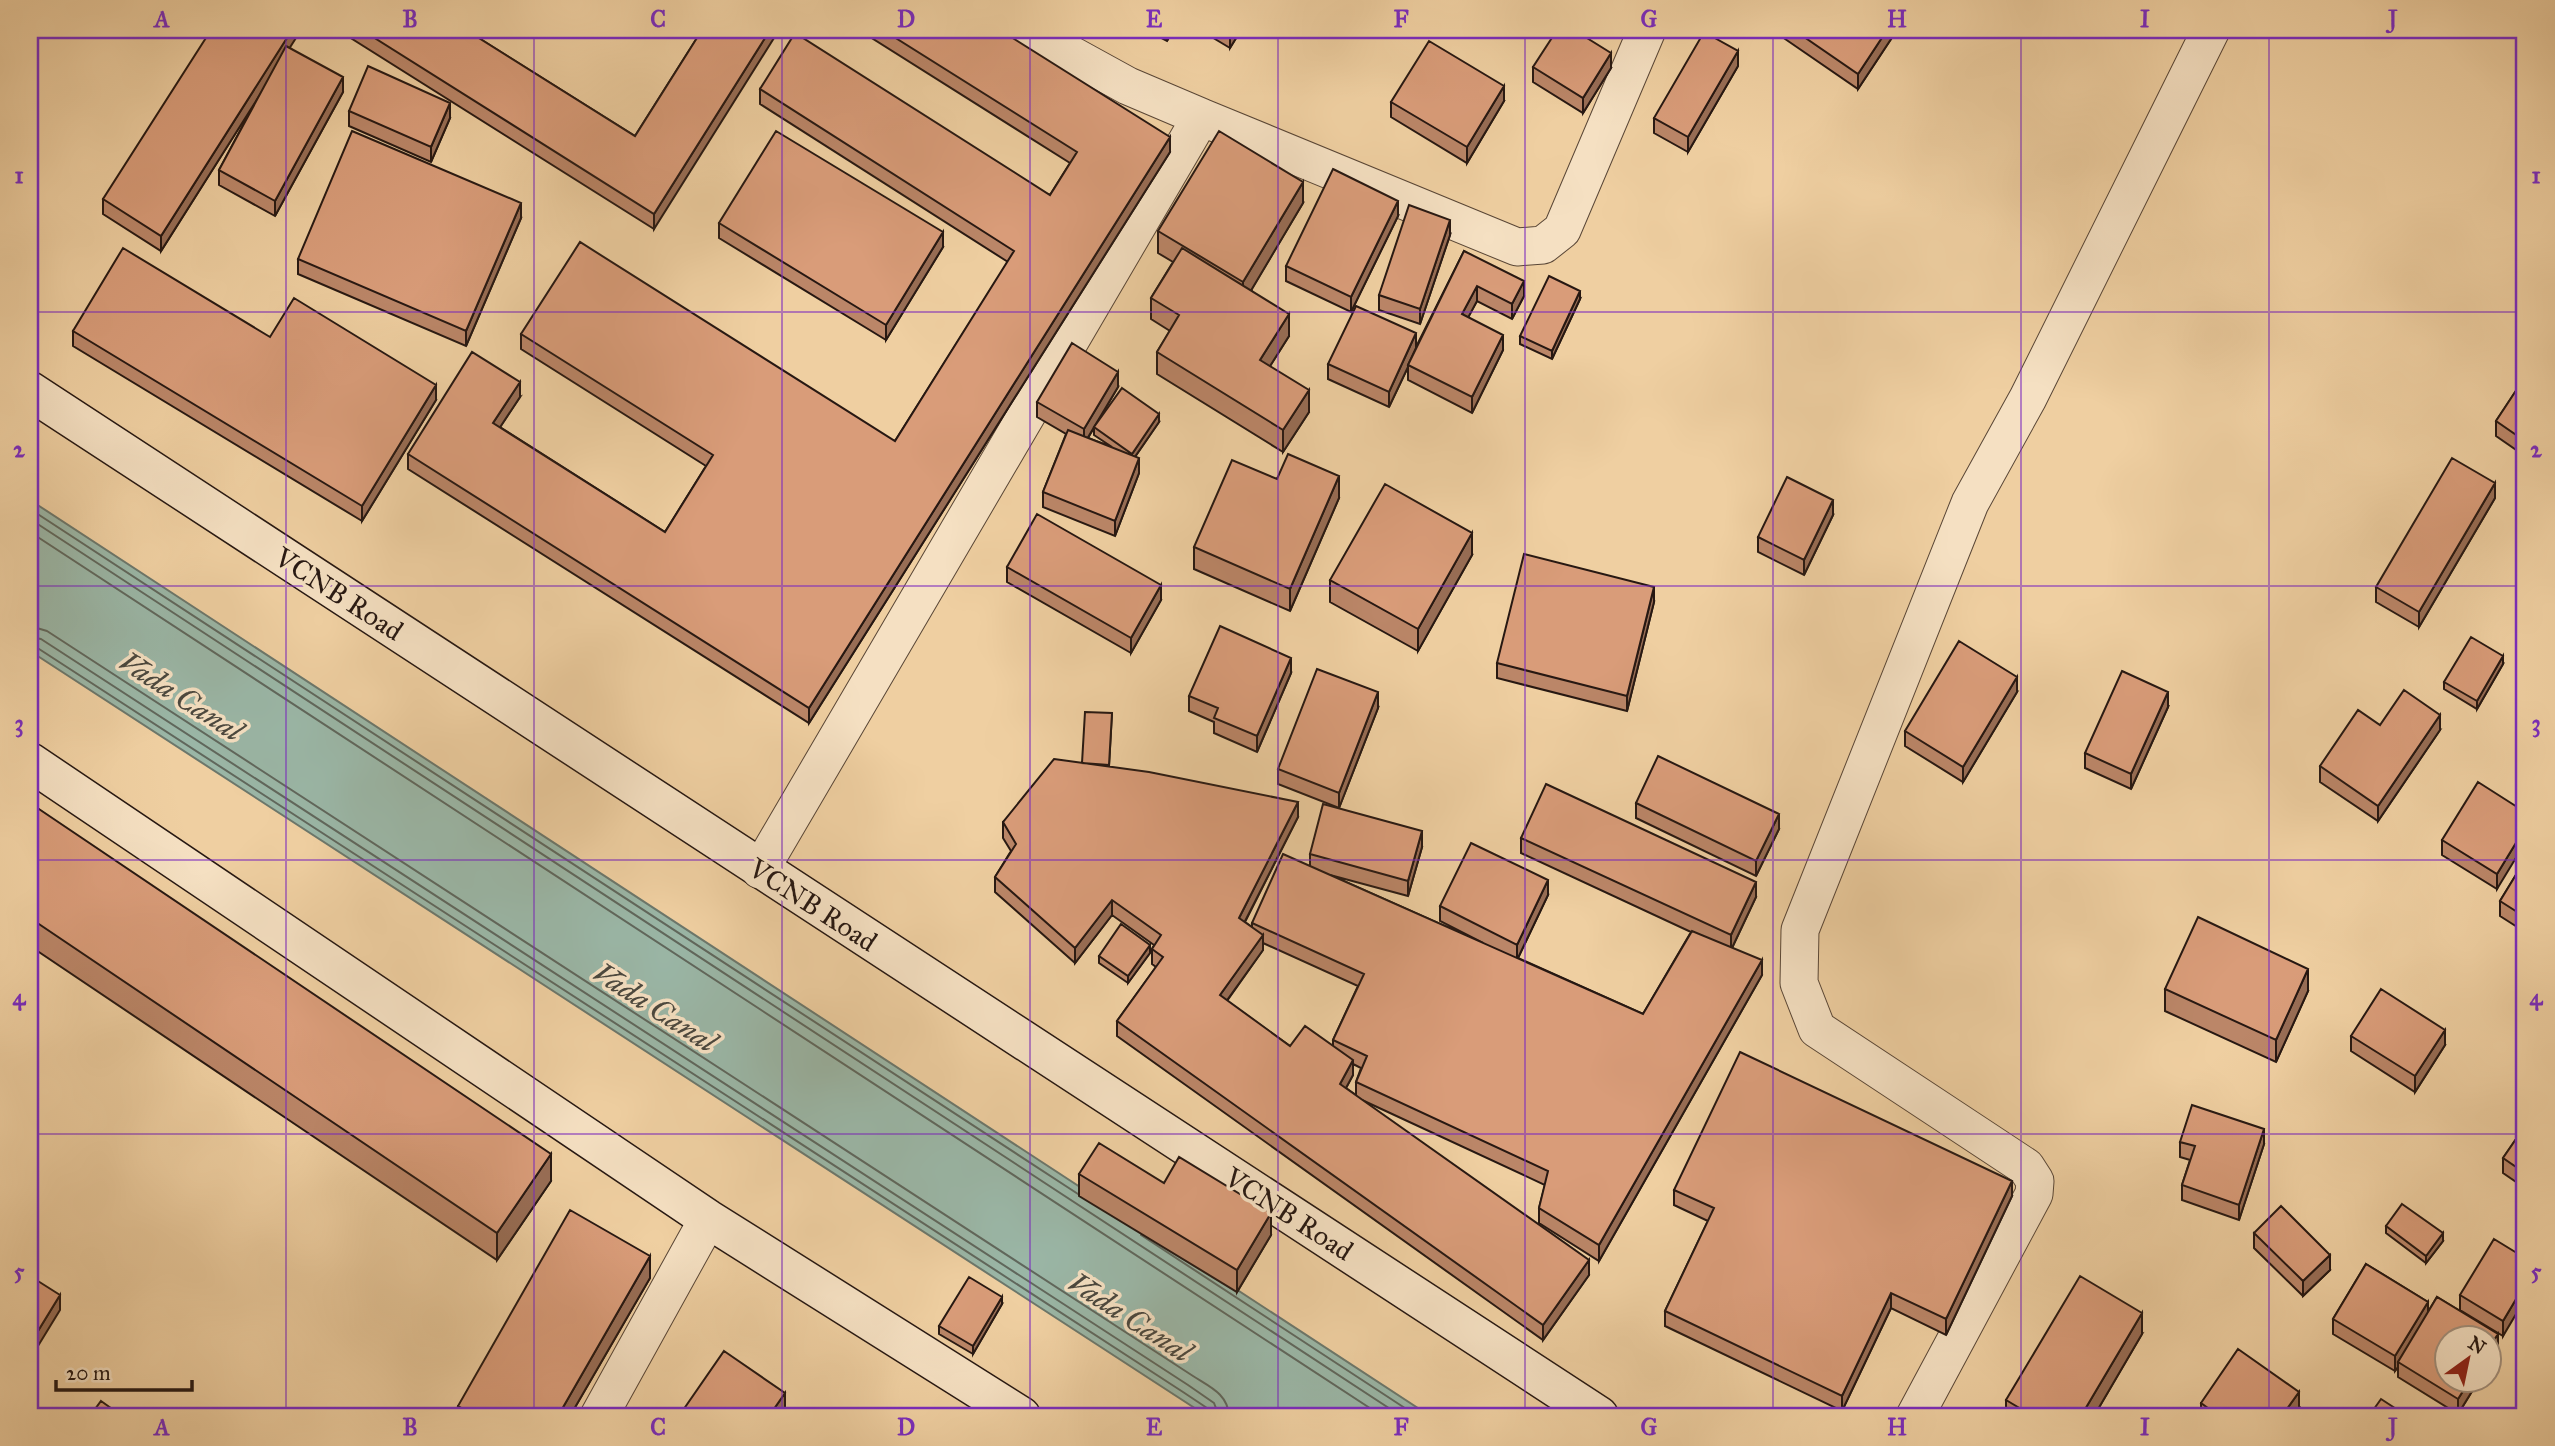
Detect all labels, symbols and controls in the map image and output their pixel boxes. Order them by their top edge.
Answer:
text: A [152,5,170,33]
text: B [402,5,418,33]
text: C [650,5,666,33]
text: D [897,5,915,33]
text: E [1146,5,1163,33]
text: F [1393,5,1409,33]
text: G [1641,5,1658,33]
text: H [1887,5,1907,33]
text: I [2140,5,2150,33]
text: J [2385,5,2398,34]
text: 1 [14,161,24,189]
text: 1 [2531,161,2541,189]
text: 2 [13,435,25,463]
text: 2 [2530,435,2542,463]
street label: VCNB Road [267,539,410,648]
water label: Vada Canal [113,643,252,751]
text: 3 [14,709,24,738]
text: 3 [2531,709,2541,738]
street label: VCNB Road [741,850,884,959]
water label: Vada Canal [587,954,726,1062]
text: 4 [13,983,27,1011]
text: 4 [2530,983,2544,1011]
street label: VCNB Road [1217,1159,1360,1268]
text: 5 [14,1257,25,1285]
text: 5 [2531,1257,2542,1285]
water label: Vada Canal [1062,1264,1201,1372]
north arrow [2432,1324,2502,1394]
text: N [2464,1331,2490,1359]
scale bar [56,1348,192,1392]
text: 20 m [66,1360,111,1386]
text: A [152,1413,170,1441]
text: B [402,1413,418,1441]
text: C [650,1413,666,1441]
text: D [897,1413,915,1441]
text: E [1146,1413,1163,1441]
text: F [1393,1413,1409,1441]
text: G [1641,1413,1658,1441]
text: H [1887,1413,1907,1441]
text: I [2140,1413,2150,1441]
text: J [2385,1413,2398,1442]

